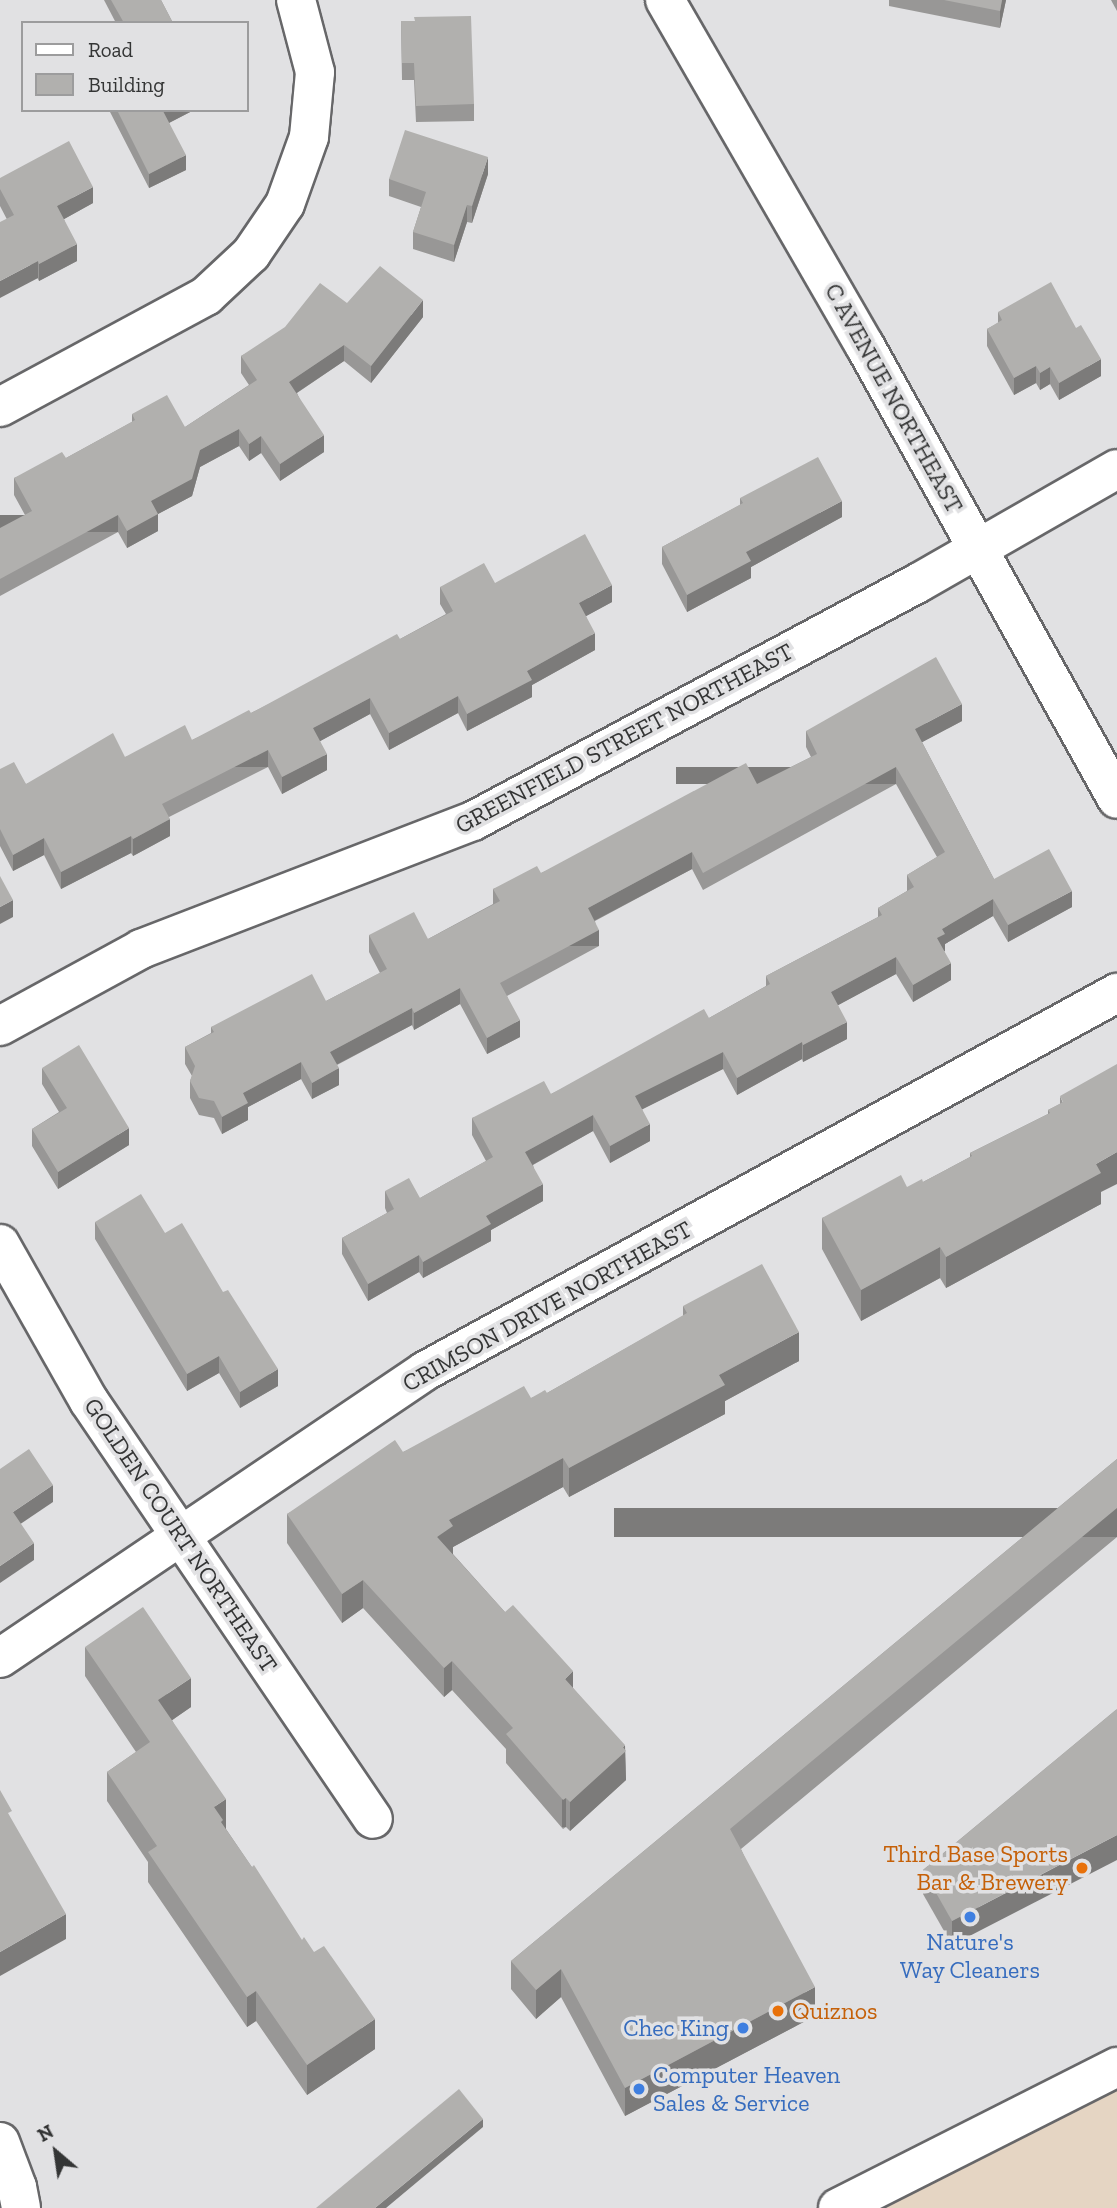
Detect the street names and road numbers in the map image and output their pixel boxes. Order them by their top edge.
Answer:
street label: C AVENUE NORTHEAST [819,278,969,518]
street label: GREENFIELD STREET NORTHEAST [450,636,798,840]
street label: CRIMSON DRIVE NORTHEAST [397,1214,697,1398]
street label: GOLDEN COURT NORTHEAST [78,1392,284,1678]

